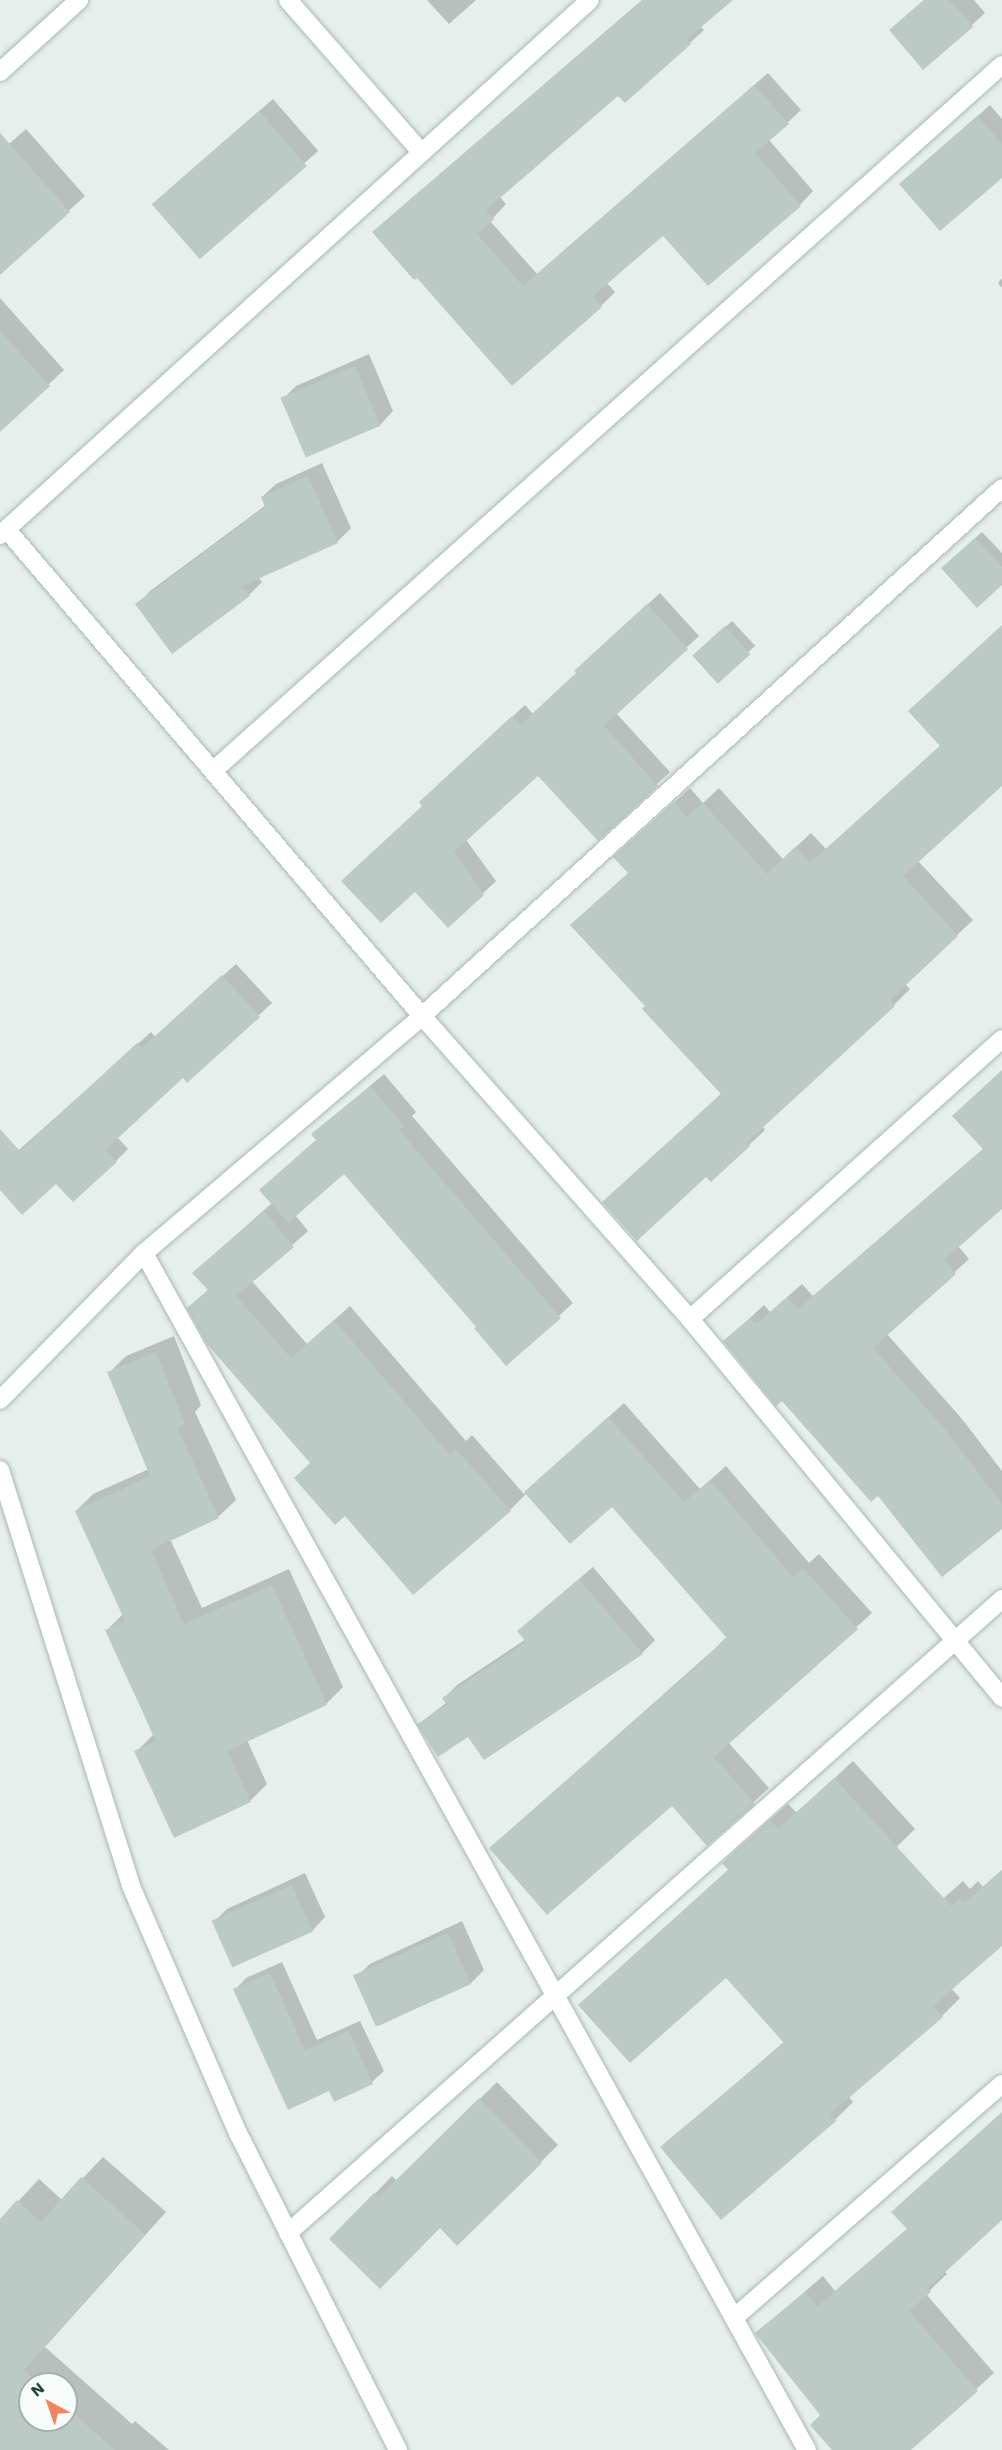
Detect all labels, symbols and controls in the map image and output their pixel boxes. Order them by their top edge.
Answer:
north arrow [18,2372,78,2432]
text: N [27,2378,48,2400]

